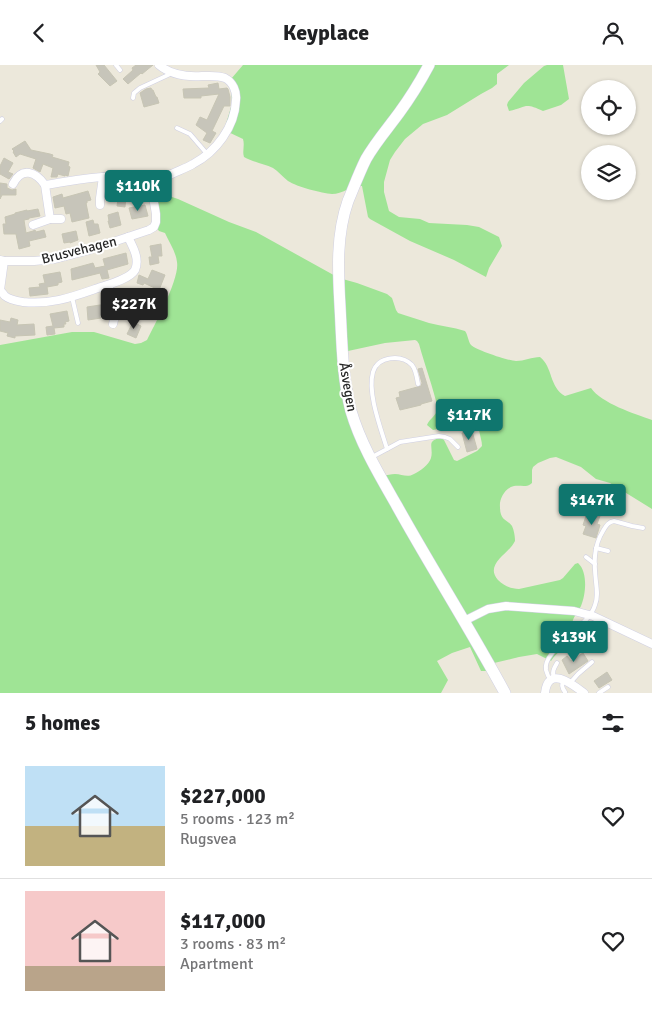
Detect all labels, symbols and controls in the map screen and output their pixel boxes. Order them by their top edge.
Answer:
icon: back [25,19,53,47]
text: Keyplace [283,19,369,46]
icon: person [599,19,627,47]
map controls [581,80,636,200]
button: locate [581,80,636,135]
button: layers [581,145,636,200]
pin: $110K [103,169,173,212]
text: $110K [116,176,160,196]
street label: Brusvehagen [40,232,118,268]
pin: $227K [99,287,169,330]
text: $227K [112,294,156,314]
street label: Åsvegen [335,361,361,413]
pin: $117K [434,399,504,441]
text: $117K [447,405,491,425]
pin: $147K [557,483,627,526]
text: $147K [570,490,614,510]
pin: $139K [539,621,609,663]
text: $139K [552,627,596,647]
icon: filters [599,709,627,737]
text: 5 homes [25,710,100,736]
text: $227,000 [180,783,266,809]
icon: home [65,786,125,846]
icon: heart [599,802,627,830]
text: 5 rooms · 123 m² [180,809,295,829]
text: Rugsvea [180,829,237,849]
text: $117,000 [180,908,266,934]
icon: home [65,911,125,971]
icon: heart [599,927,627,955]
text: 3 rooms · 83 m² [180,934,286,954]
text: Apartment [180,954,253,974]

